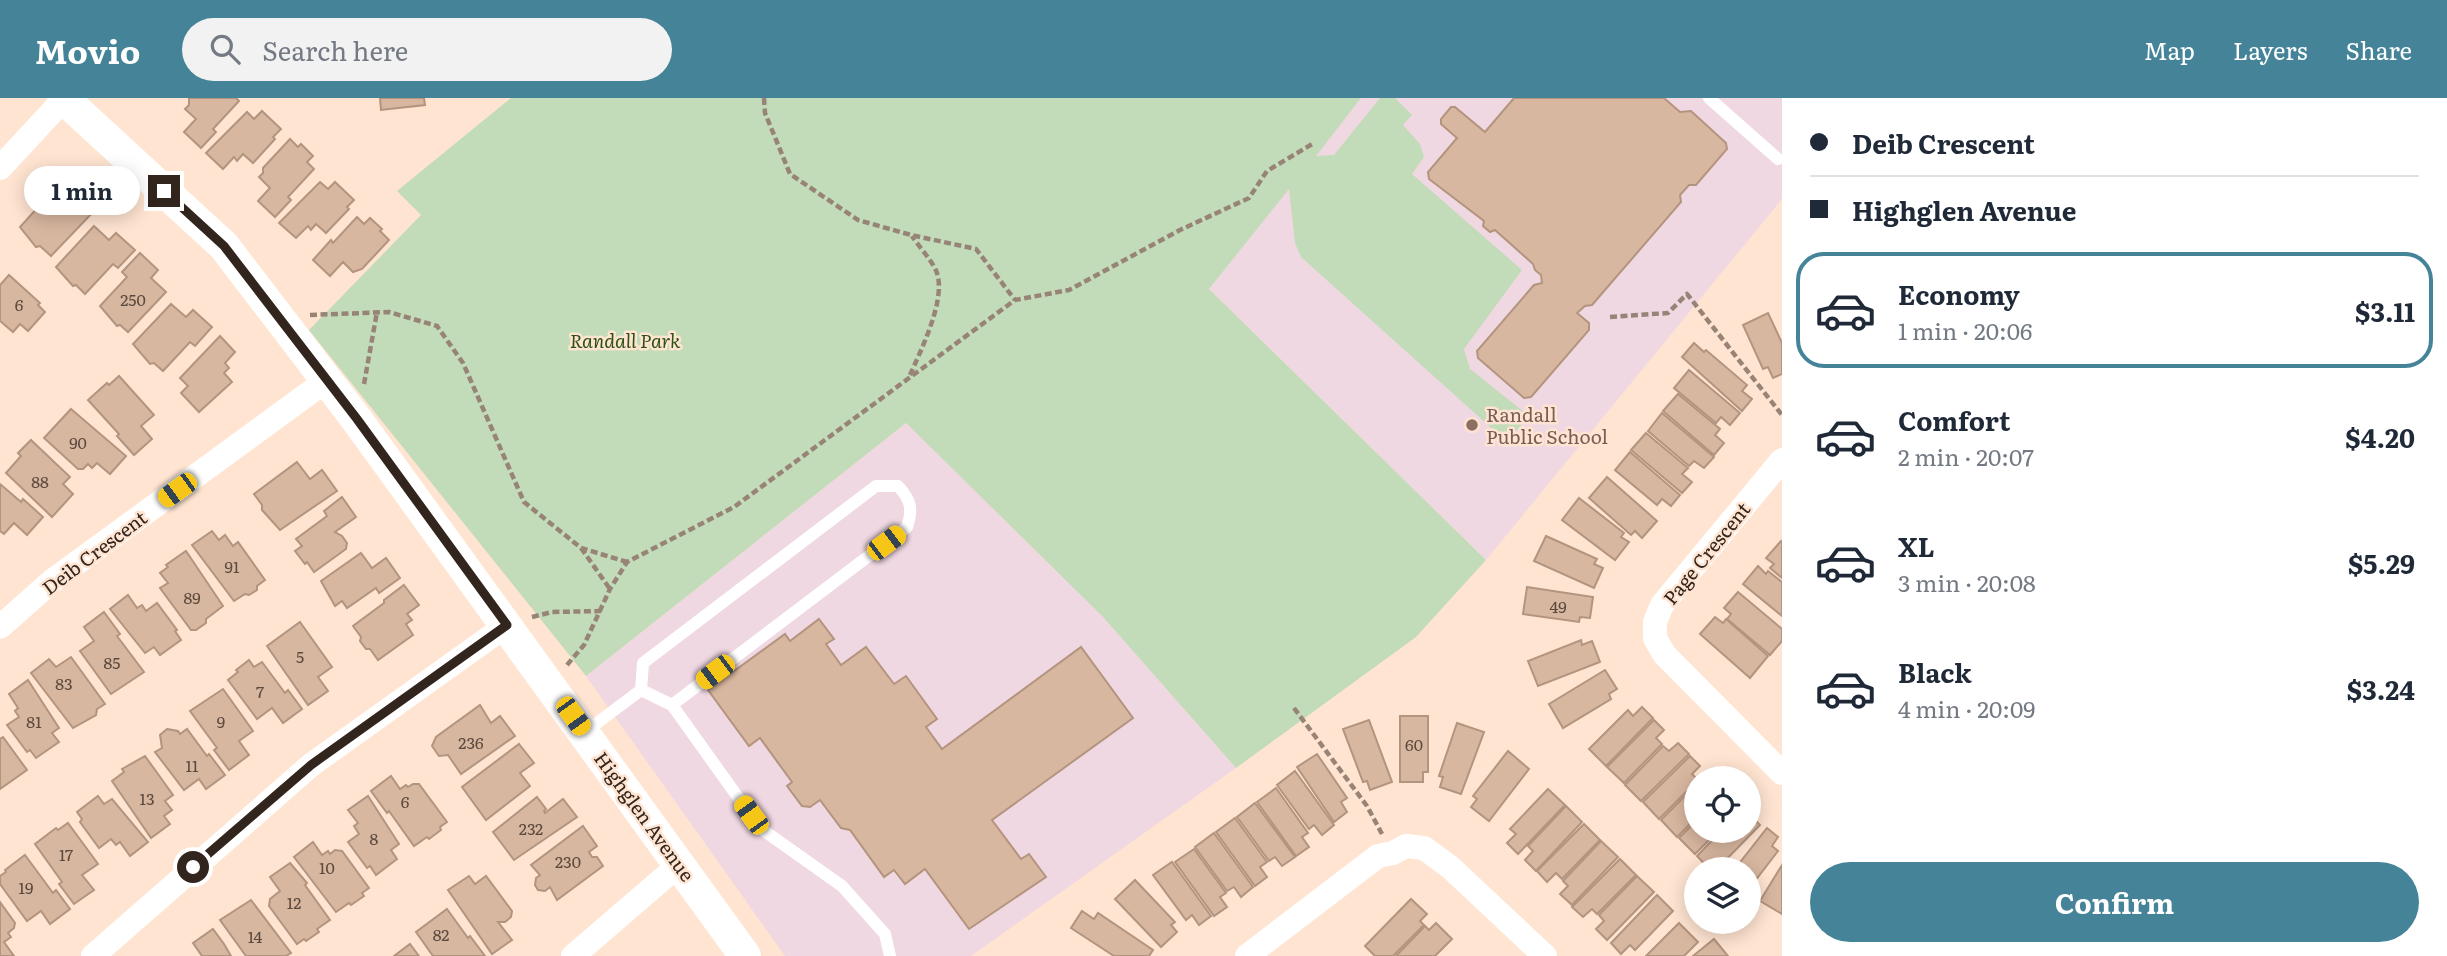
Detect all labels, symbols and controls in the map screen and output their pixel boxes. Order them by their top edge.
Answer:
search box [182,18,672,81]
text: Movio [35,25,140,74]
icon: search [206,30,244,68]
text: Search here [262,30,408,69]
text: Map [2144,32,2195,67]
text: Layers [2233,32,2307,67]
text: Share [2345,32,2412,67]
text: Deib Crescent [1852,123,2035,162]
callout: 1 min [24,166,140,216]
text: 1 min [51,173,113,207]
route end [148,175,180,207]
text: Highglen Avenue [1852,190,2076,229]
text: Economy [1898,274,2020,313]
icon: car [1814,279,1877,342]
house number: 250 [120,287,146,311]
text: $3.11 [2355,291,2415,330]
house number: 6 [15,292,24,316]
text: 1 min · 20:06 [1898,313,2032,347]
park label: Randall Park [570,326,681,354]
place label: Randall Public School [1486,400,1608,450]
text: Comfort [1898,400,2010,439]
icon: car [1814,405,1877,468]
marker: Randall Public School [1464,417,1480,433]
text: $4.20 [2345,417,2415,456]
house number: 90 [69,430,87,454]
text: 2 min · 20:07 [1898,439,2034,473]
house number: 88 [31,469,49,493]
car [154,469,201,511]
street label: Page Crescent [1656,496,1756,610]
street label: Deib Crescent [36,503,152,601]
car [863,522,910,564]
text: XL [1898,526,1935,565]
icon: car [1814,531,1877,594]
text: $5.29 [2348,543,2415,582]
house number: 91 [225,554,240,578]
text: 3 min · 20:08 [1898,565,2036,599]
house number: 89 [183,585,201,609]
house number: 49 [1549,594,1567,618]
house number: 5 [296,644,304,668]
house number: 85 [104,650,120,674]
car [692,651,739,693]
text: Black [1898,652,1972,691]
icon: car [1814,657,1877,720]
text: $3.24 [2347,669,2415,708]
house number: 83 [55,671,73,695]
house number: 7 [256,679,264,703]
text: 4 min · 20:09 [1898,691,2035,725]
car [553,693,594,739]
house number: 81 [26,709,42,733]
house number: 9 [217,709,225,733]
house number: 236 [458,730,484,754]
house number: 60 [1405,732,1423,756]
street label: Highglen Avenue [588,745,702,887]
house number: 11 [185,753,199,777]
map controls [1684,766,1761,934]
button: locate [1684,766,1761,843]
house number: 13 [139,786,155,810]
house number: 6 [401,789,410,813]
car [731,792,772,838]
house number: 232 [519,816,543,840]
house number: 8 [370,826,379,850]
house number: 17 [59,842,73,866]
house number: 230 [555,849,581,873]
route start [177,851,209,883]
house number: 10 [319,855,335,879]
button: layers [1684,857,1761,934]
button: Confirm [1810,862,2419,942]
house number: 19 [19,875,33,899]
house number: 12 [287,890,301,914]
house number: 82 [433,922,449,946]
house number: 14 [248,924,263,948]

